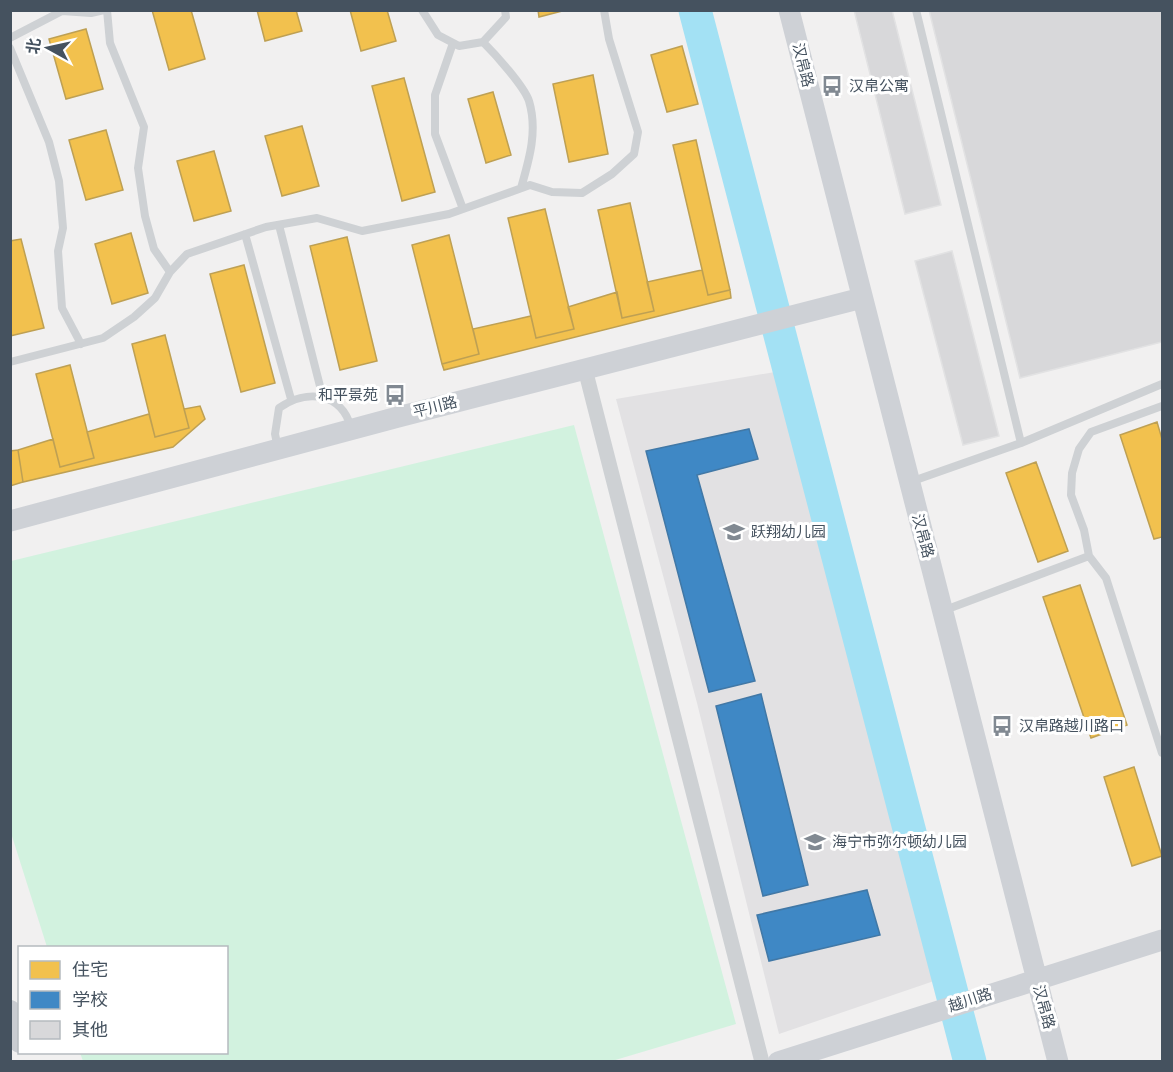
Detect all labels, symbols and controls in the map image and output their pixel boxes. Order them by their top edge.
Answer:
north arrow [18,18,78,78]
text: 北 [21,36,45,55]
street label: 汉帛路 [788,40,819,89]
bus stop icon: 汉帛公寓 [820,74,844,98]
place label: 汉帛公寓 [849,75,909,96]
bus stop icon: 和平景苑 [383,383,407,407]
place label: 和平景苑 [318,384,378,405]
street label: 平川路 [410,391,459,422]
street label: 汉帛路 [908,511,939,560]
school or university icon: 跃翔幼儿园 [722,520,746,544]
place label: 跃翔幼儿园 [751,521,826,542]
bus stop icon: 汉帛路越川路口 [990,714,1014,738]
place label: 汉帛路越川路口 [1019,715,1124,736]
school or university icon: 海宁市弥尔顿幼儿园 [803,830,827,854]
place label: 海宁市弥尔顿幼儿园 [832,831,967,852]
legend [18,946,228,1054]
text: 住宅 [72,957,108,981]
street label: 汉帛路 [1029,982,1060,1031]
street label: 越川路 [945,983,994,1016]
text: 学校 [72,987,108,1011]
text: 其他 [72,1017,108,1041]

